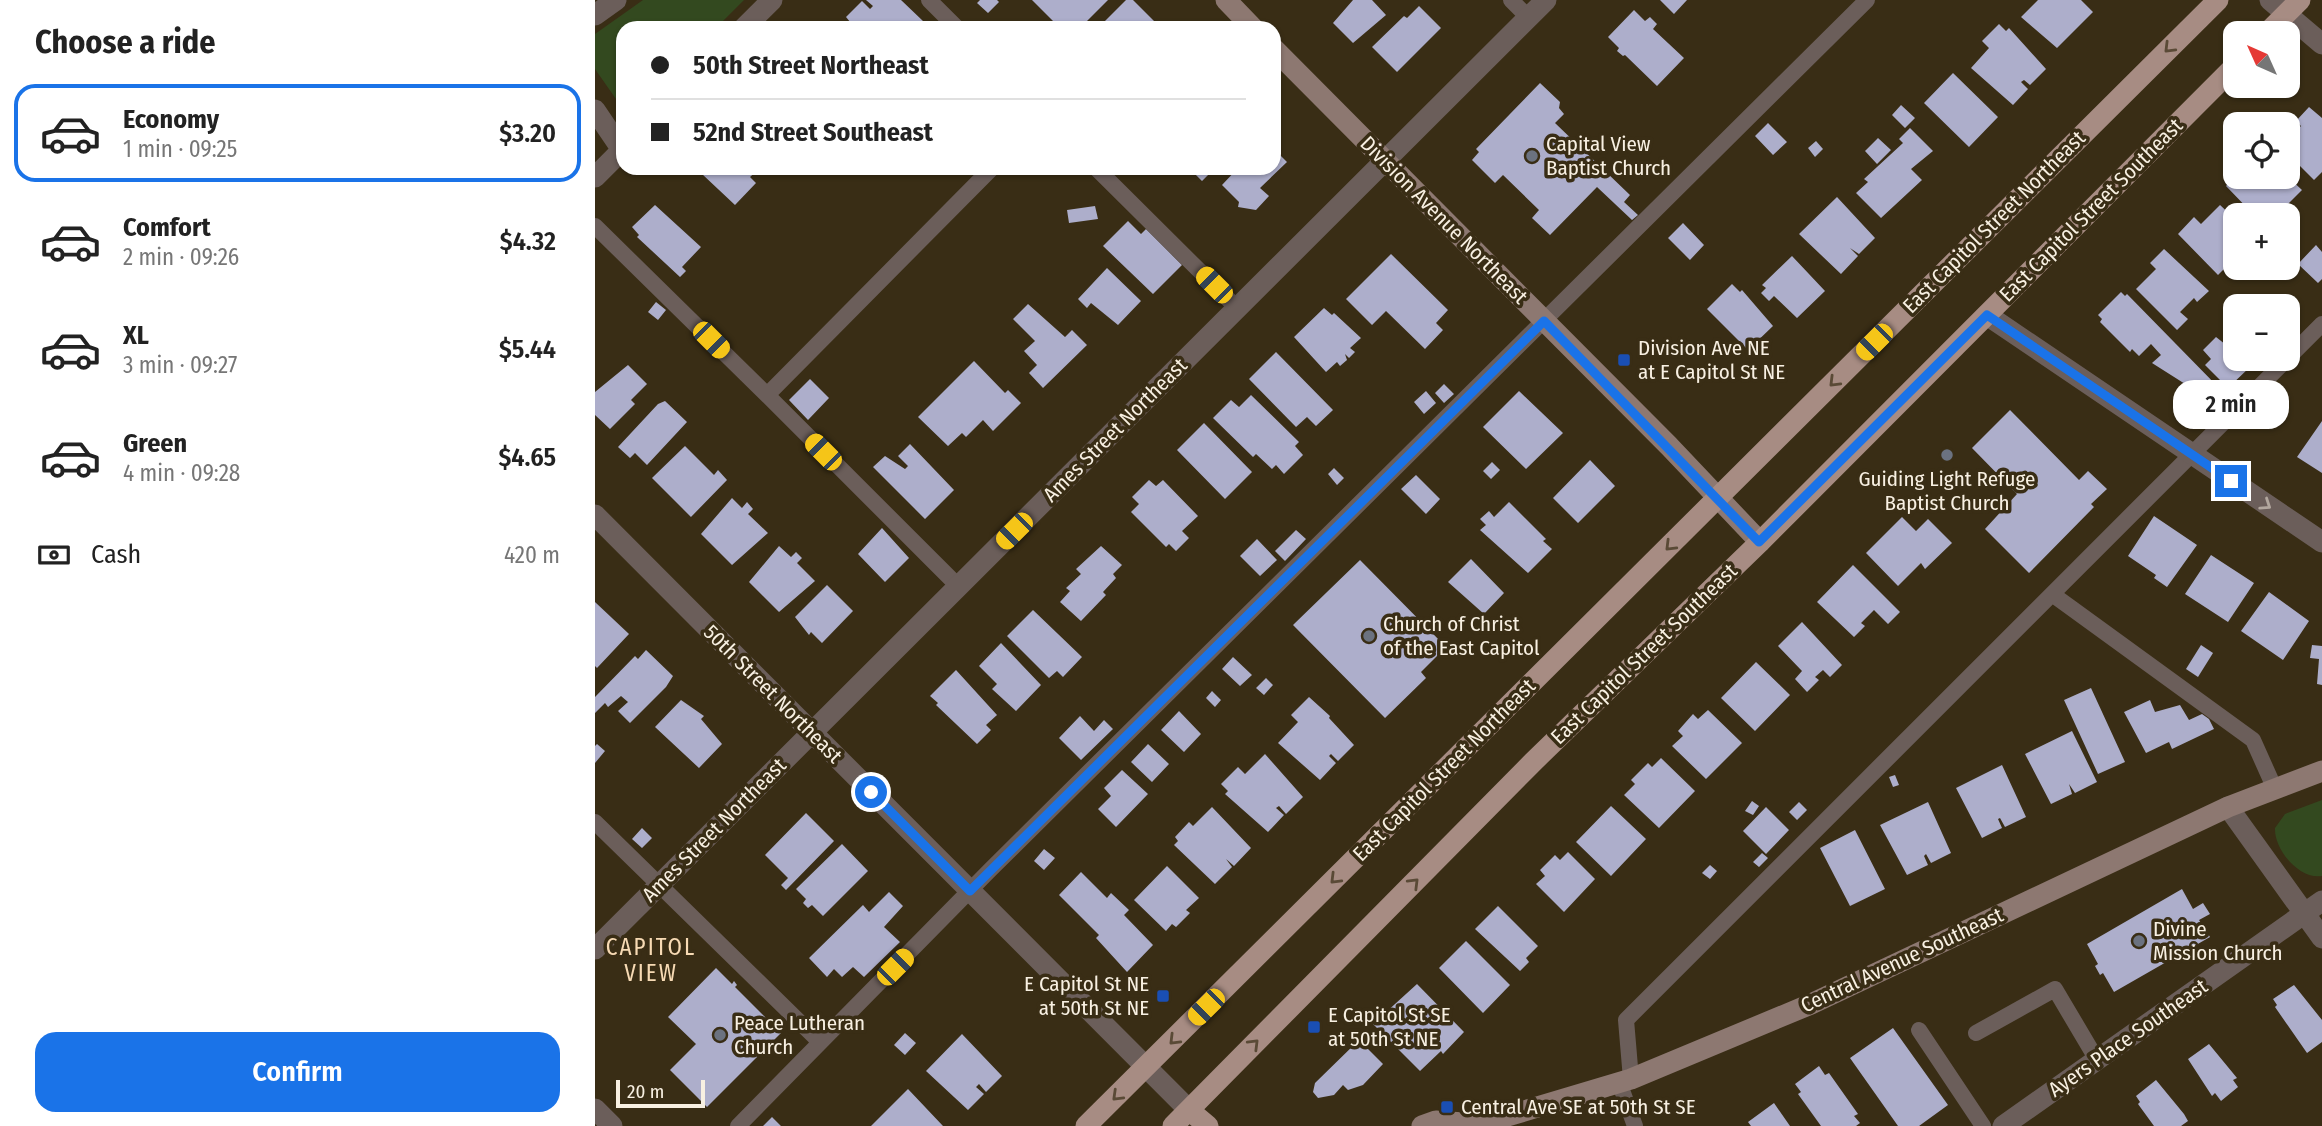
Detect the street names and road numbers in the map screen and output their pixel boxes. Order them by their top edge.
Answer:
street label: East Capitol Street Southeast [1994,113,2188,307]
street label: East Capitol Street Northeast [1897,125,2091,319]
street label: Division Avenue Northeast [1355,131,1533,309]
street label: Ames Street Northeast [1037,352,1193,508]
street label: East Capitol Street Southeast [1545,558,1743,750]
street label: 50th Street Northeast [698,619,848,769]
street label: East Capitol Street Northeast [1347,673,1541,867]
street label: Ames Street Northeast [636,752,792,908]
street label: Central Avenue Southeast [1797,902,2007,1018]
street label: Ayers Place Southeast [2043,973,2213,1103]

